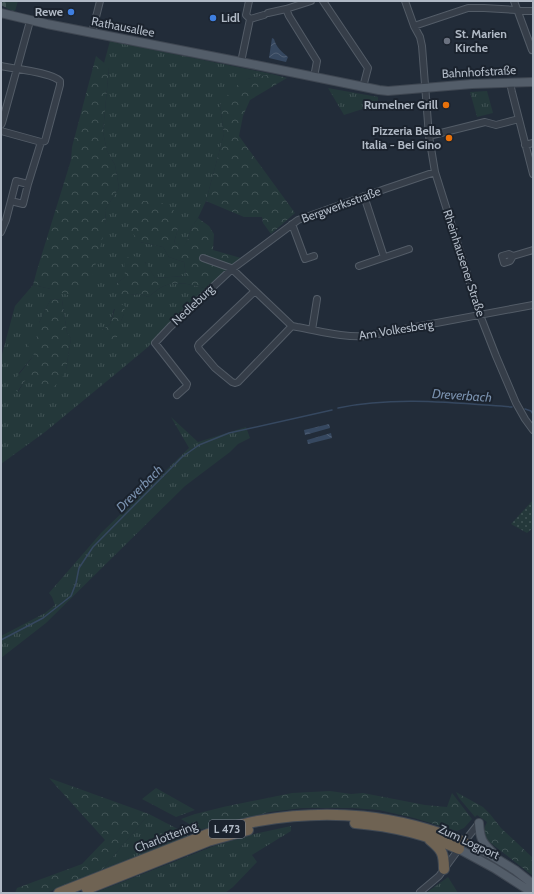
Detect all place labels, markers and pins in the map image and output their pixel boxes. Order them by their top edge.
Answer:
place label: Rewe [35,4,63,19]
marker: Rewe [66,7,76,17]
place label: Lidl [221,10,240,25]
marker: Lidl [208,13,218,23]
place label: St. Marien Kirche [455,26,507,55]
marker: St. Marien Kirche [442,36,452,46]
place label: Rumelner Grill [364,97,438,112]
marker: Rumelner Grill [441,100,451,110]
place label: Pizzeria Bella Italia - Bei Gino [362,123,441,152]
marker: Pizzeria Bella Italia - Bei Gino [444,133,454,143]

